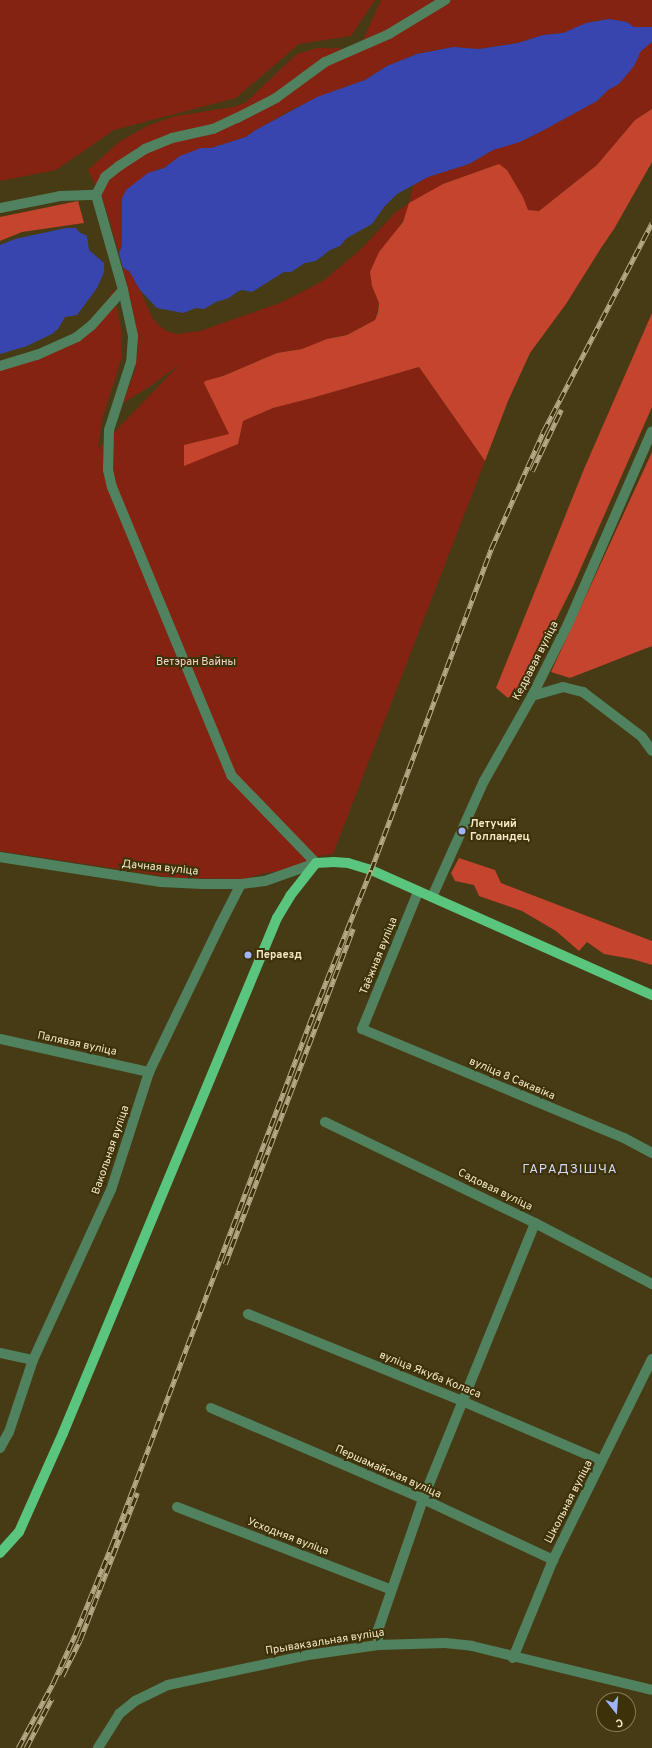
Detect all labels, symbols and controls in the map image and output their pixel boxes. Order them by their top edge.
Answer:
street label: Кедравая вуліца [510,619,562,703]
park label: Ветэран Вайны [156,655,236,669]
place label: Летучий Голландец [470,818,530,844]
marker: Летучий Голландец [457,826,467,836]
street label: Дачная вуліца [121,857,199,879]
street label: Таёжная вуліца [358,915,400,997]
place label: Пераезд [256,948,302,962]
marker: Пераезд [243,950,253,960]
street label: Палявая вуліца [36,1029,118,1059]
street label: вуліца 8 Сакавіка [467,1055,557,1103]
street label: Вакольная вуліца [90,1104,132,1196]
district label: ГАРАДЗІШЧА [522,1162,618,1178]
street label: Садовая вуліца [456,1166,534,1214]
street label: вуліца Якуба Коласа [377,1349,483,1401]
street label: Першамайская вуліца [333,1443,443,1501]
street label: Школьная вуліца [542,1458,596,1546]
street label: Усходняя вуліца [245,1515,331,1559]
street label: Прывакзальная вуліца [265,1626,385,1658]
north arrow [596,1692,636,1732]
text: С [614,1715,625,1730]

